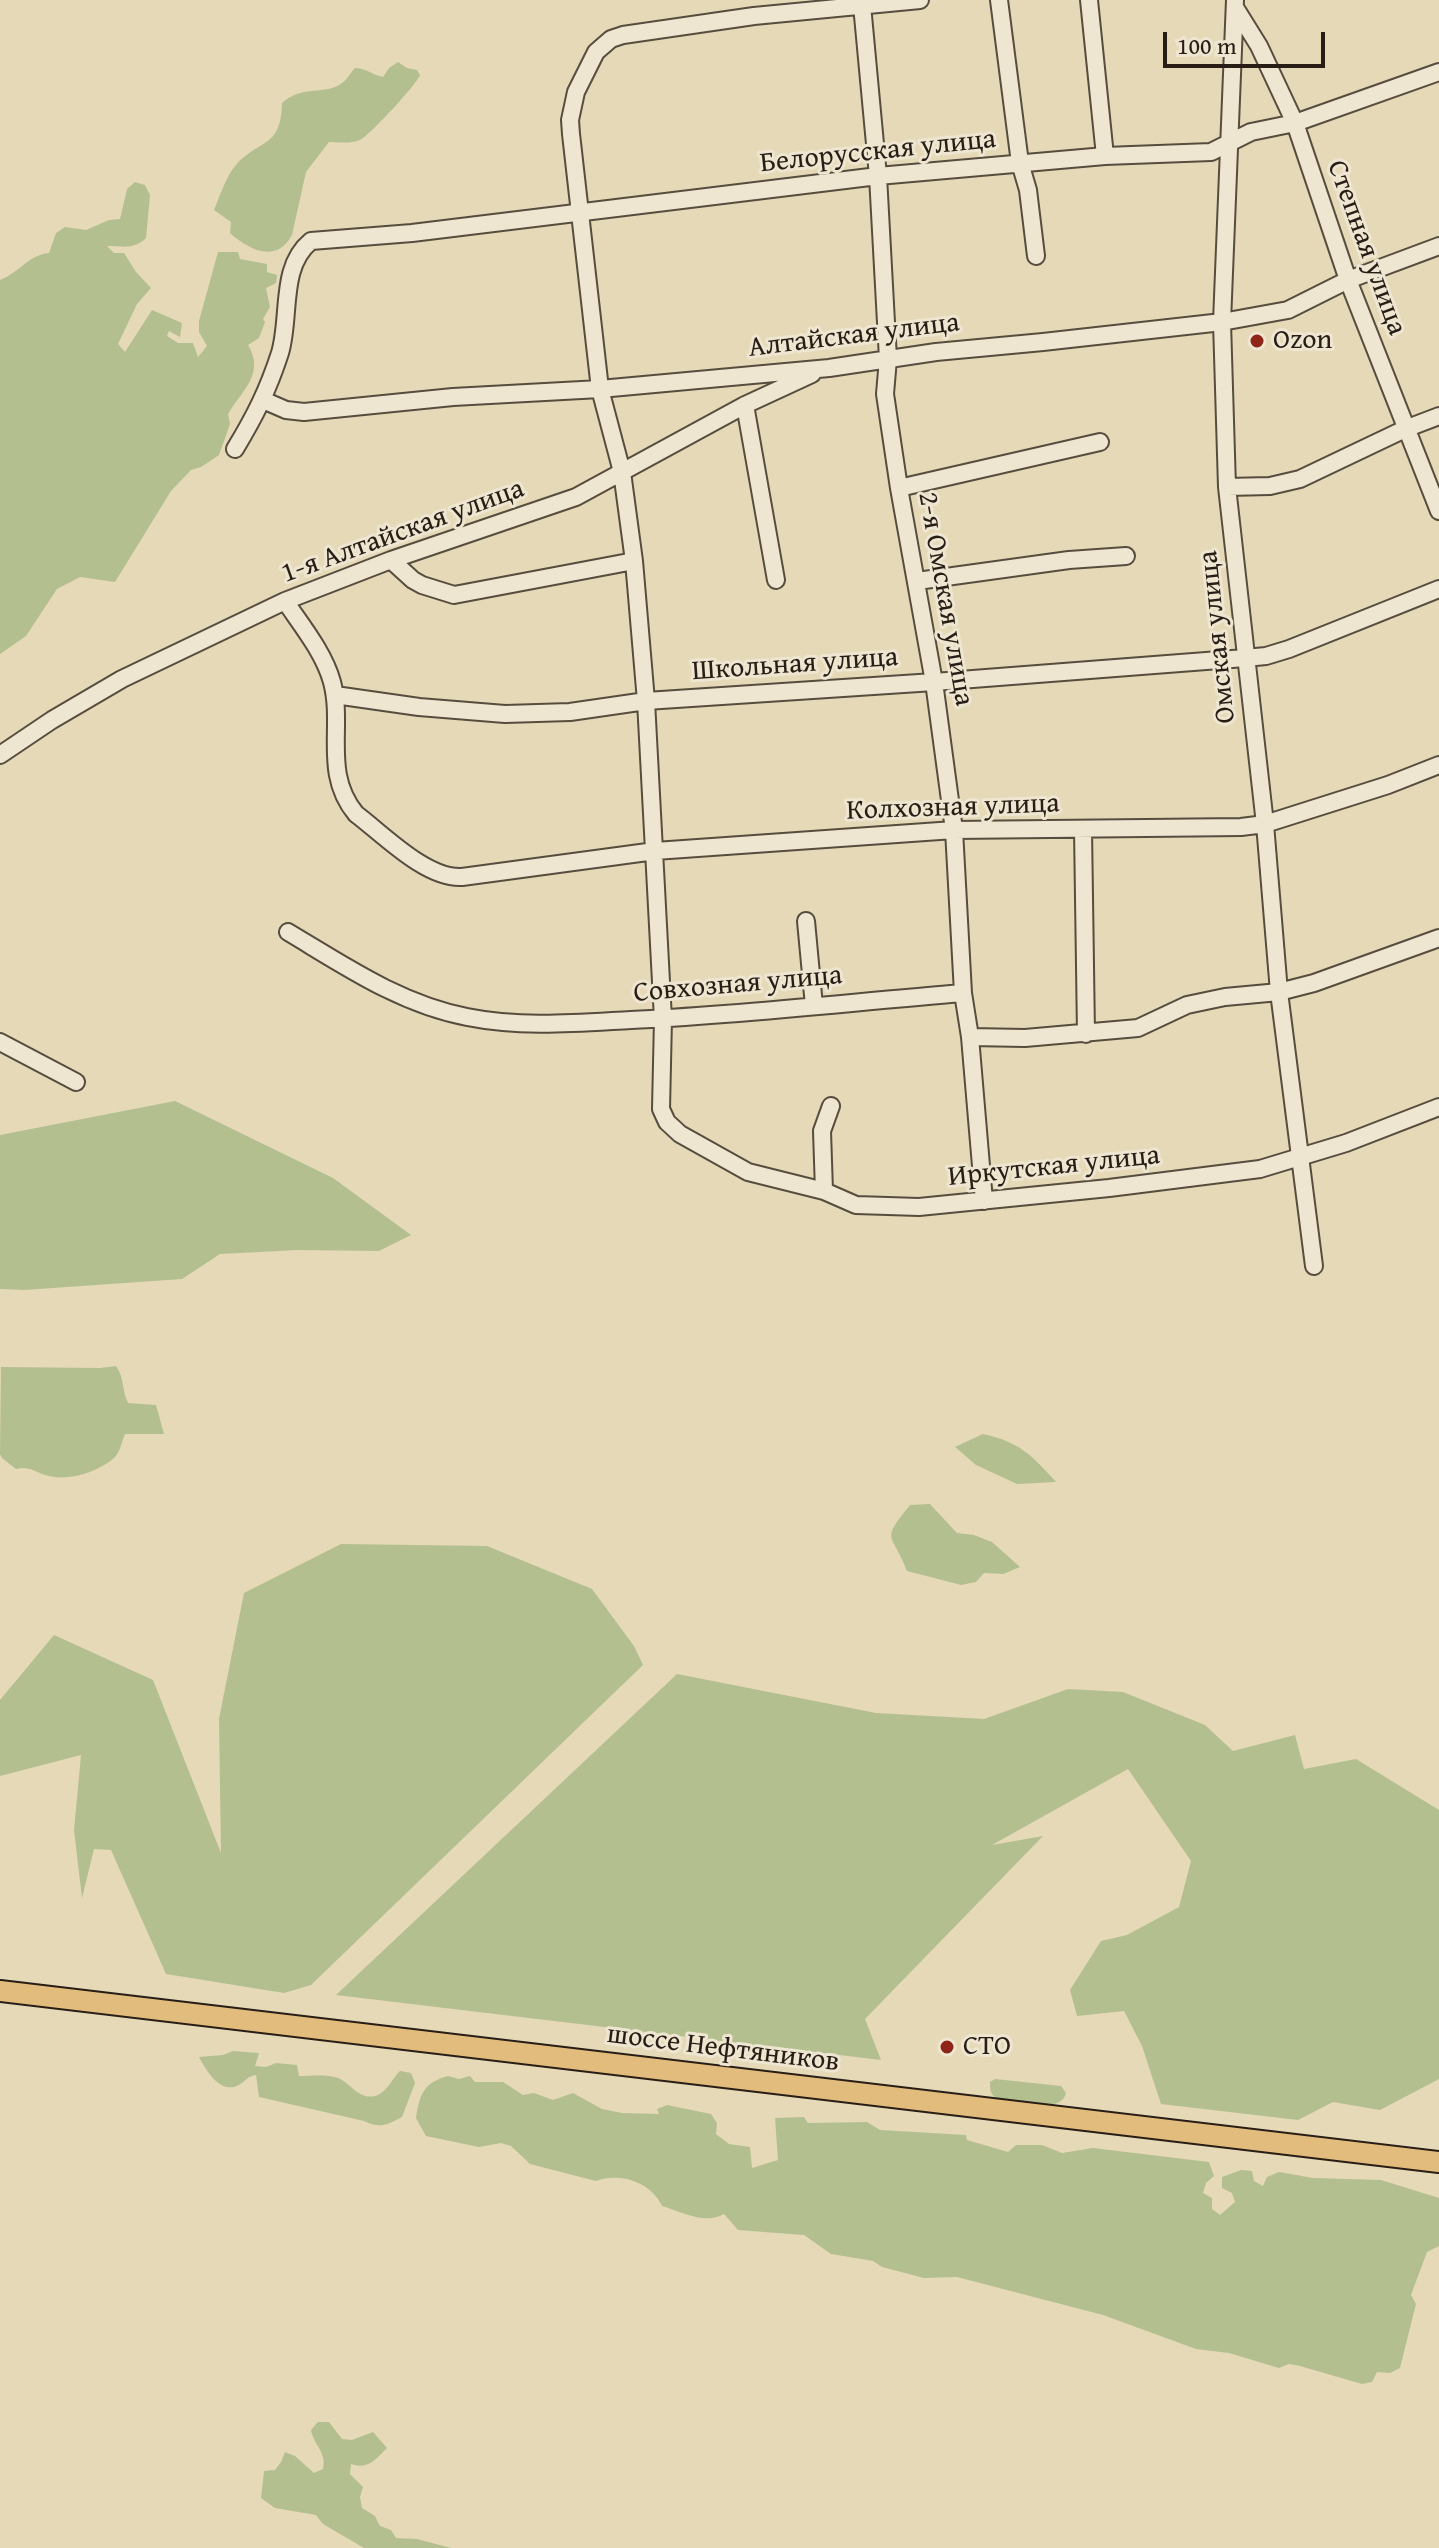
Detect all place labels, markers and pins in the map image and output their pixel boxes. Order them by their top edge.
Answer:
place label: Ozon [1273,324,1332,358]
marker: Ozon [1248,332,1266,350]
place label: СТО [963,2030,1011,2064]
marker: СТО [938,2038,956,2056]

